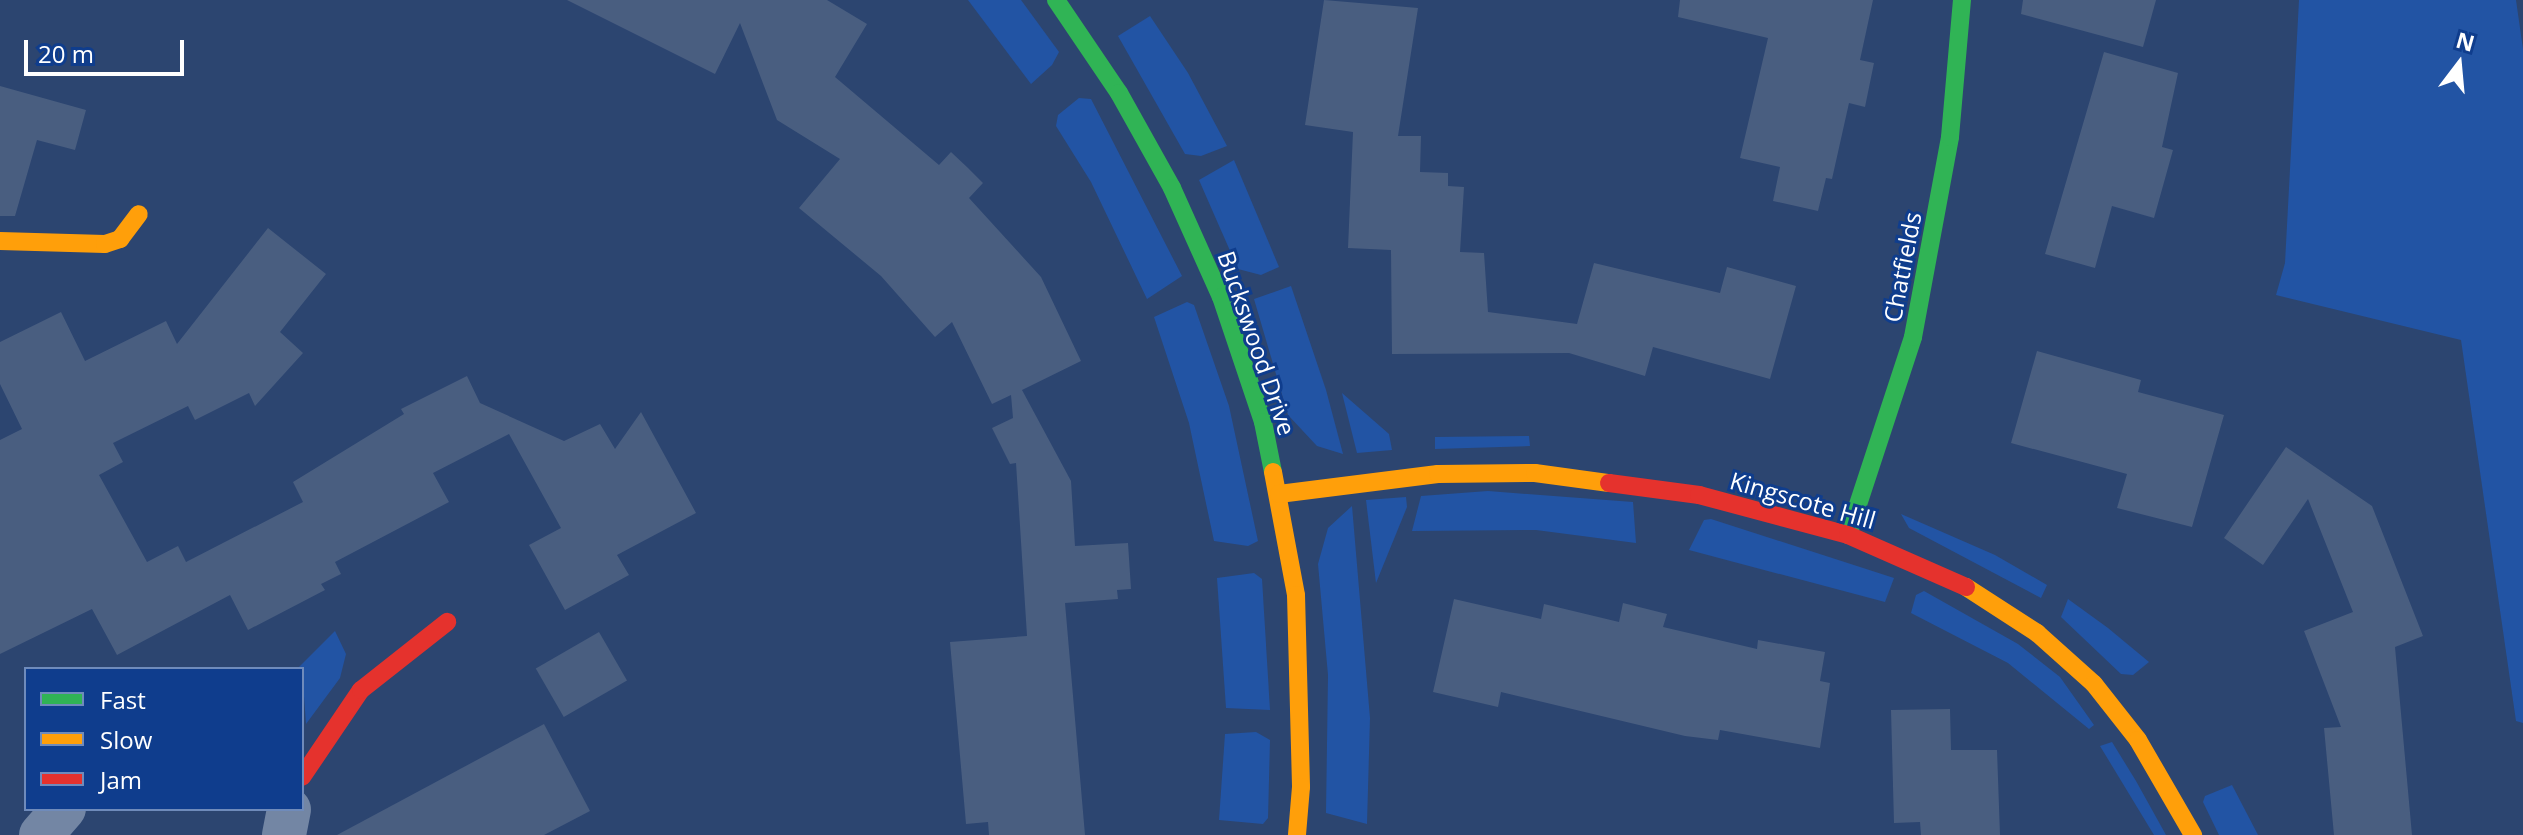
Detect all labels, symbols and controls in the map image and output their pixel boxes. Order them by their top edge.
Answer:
scale bar [28,24,188,74]
north arrow [2419,24,2499,104]
text: N [2453,24,2478,58]
text: 20 m [38,37,94,70]
street label: Chatfields [1877,210,1927,324]
street label: Buckswood Drive [1212,247,1302,439]
street label: Kingscote Hill [1727,465,1879,535]
legend [24,667,304,811]
text: Fast [100,683,146,716]
text: Slow [100,723,152,756]
text: Jam [100,763,142,796]

